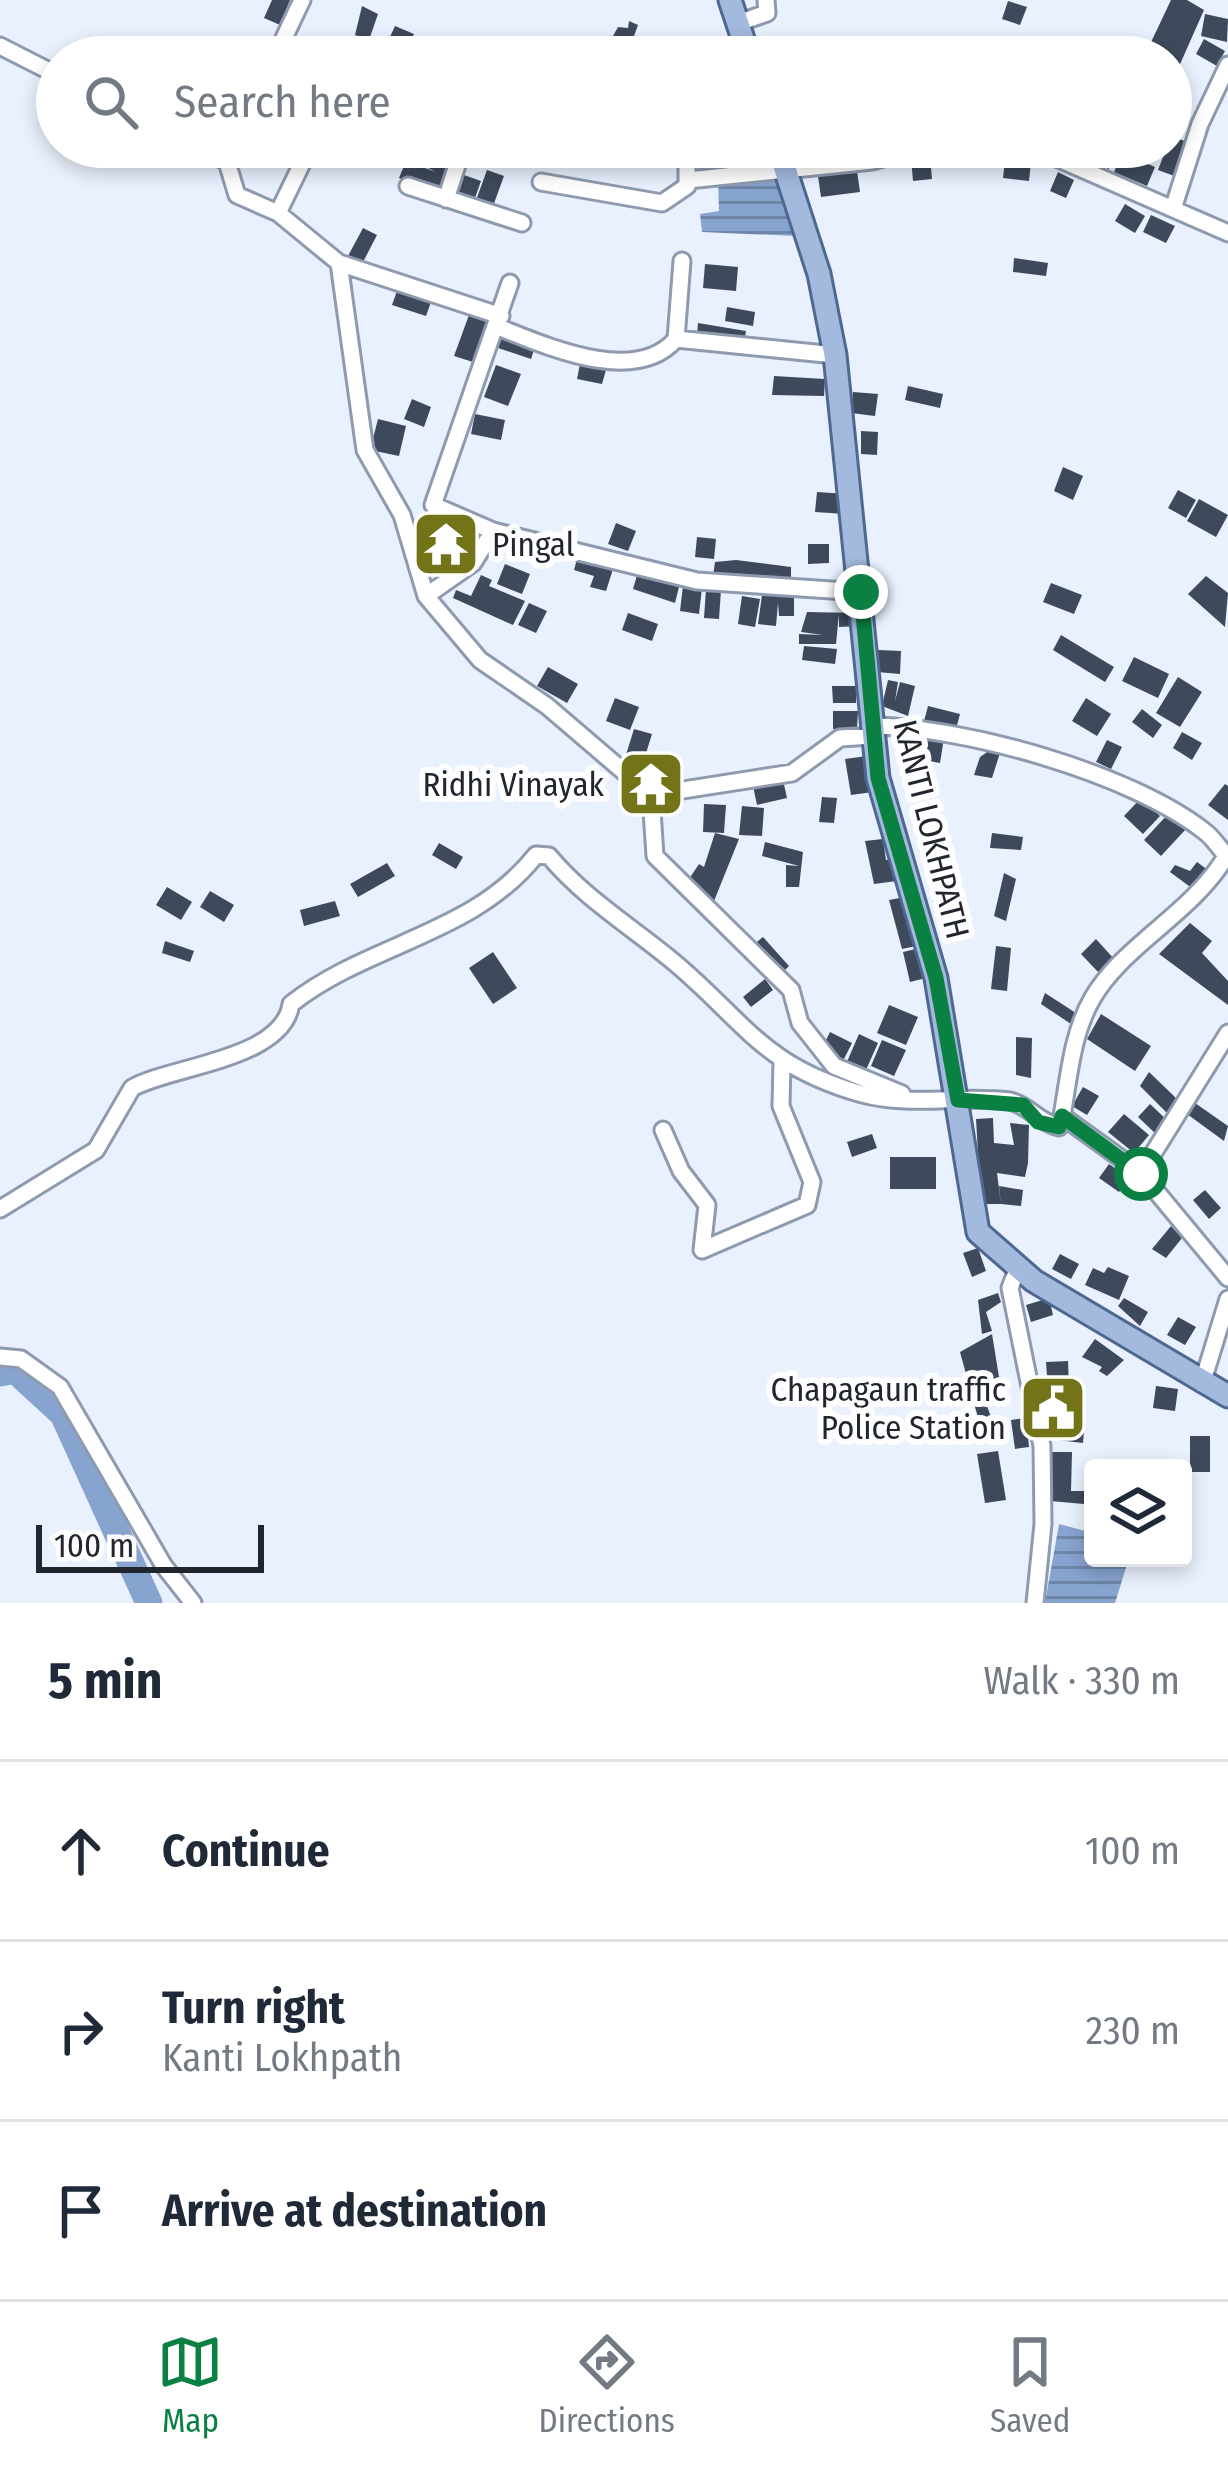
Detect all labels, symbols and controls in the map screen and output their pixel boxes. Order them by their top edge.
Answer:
search box [36,36,1192,168]
icon: search [78,69,144,135]
text: Search here [174,75,391,129]
temple icon: Pingal [411,509,481,579]
place label: Pingal [492,525,575,565]
route end [834,565,888,619]
street label: KANTI LOKHPATH [885,716,978,943]
temple icon: Ridhi Vinayak [616,749,686,819]
place label: Ridhi Vinayak [423,765,605,805]
route start [1114,1147,1168,1201]
place label: Chapagaun traffic Police Station [771,1370,1006,1448]
public building icon: Chapagaun traffic Police Station [1018,1373,1088,1443]
map controls [1084,1459,1192,1567]
button: layers [1084,1459,1192,1567]
scale bar [36,1519,264,1572]
text: 100 m [54,1526,134,1566]
text: 5 min [48,1650,163,1712]
text: Walk · 330 m [984,1658,1180,1704]
icon: ahead [48,1818,114,1884]
text: Continue [162,1824,330,1878]
text: 100 m [1085,1828,1180,1874]
text: Turn right [162,1981,345,2035]
icon: right [48,1998,114,2064]
text: 230 m [1086,2008,1180,2054]
text: Kanti Lokhpath [162,2035,402,2081]
icon: arrive [48,2178,114,2244]
text: Arrive at destination [162,2184,547,2238]
tab: Map [157,2329,223,2441]
tab: Directions [538,2329,675,2441]
tab: Saved [990,2329,1070,2441]

